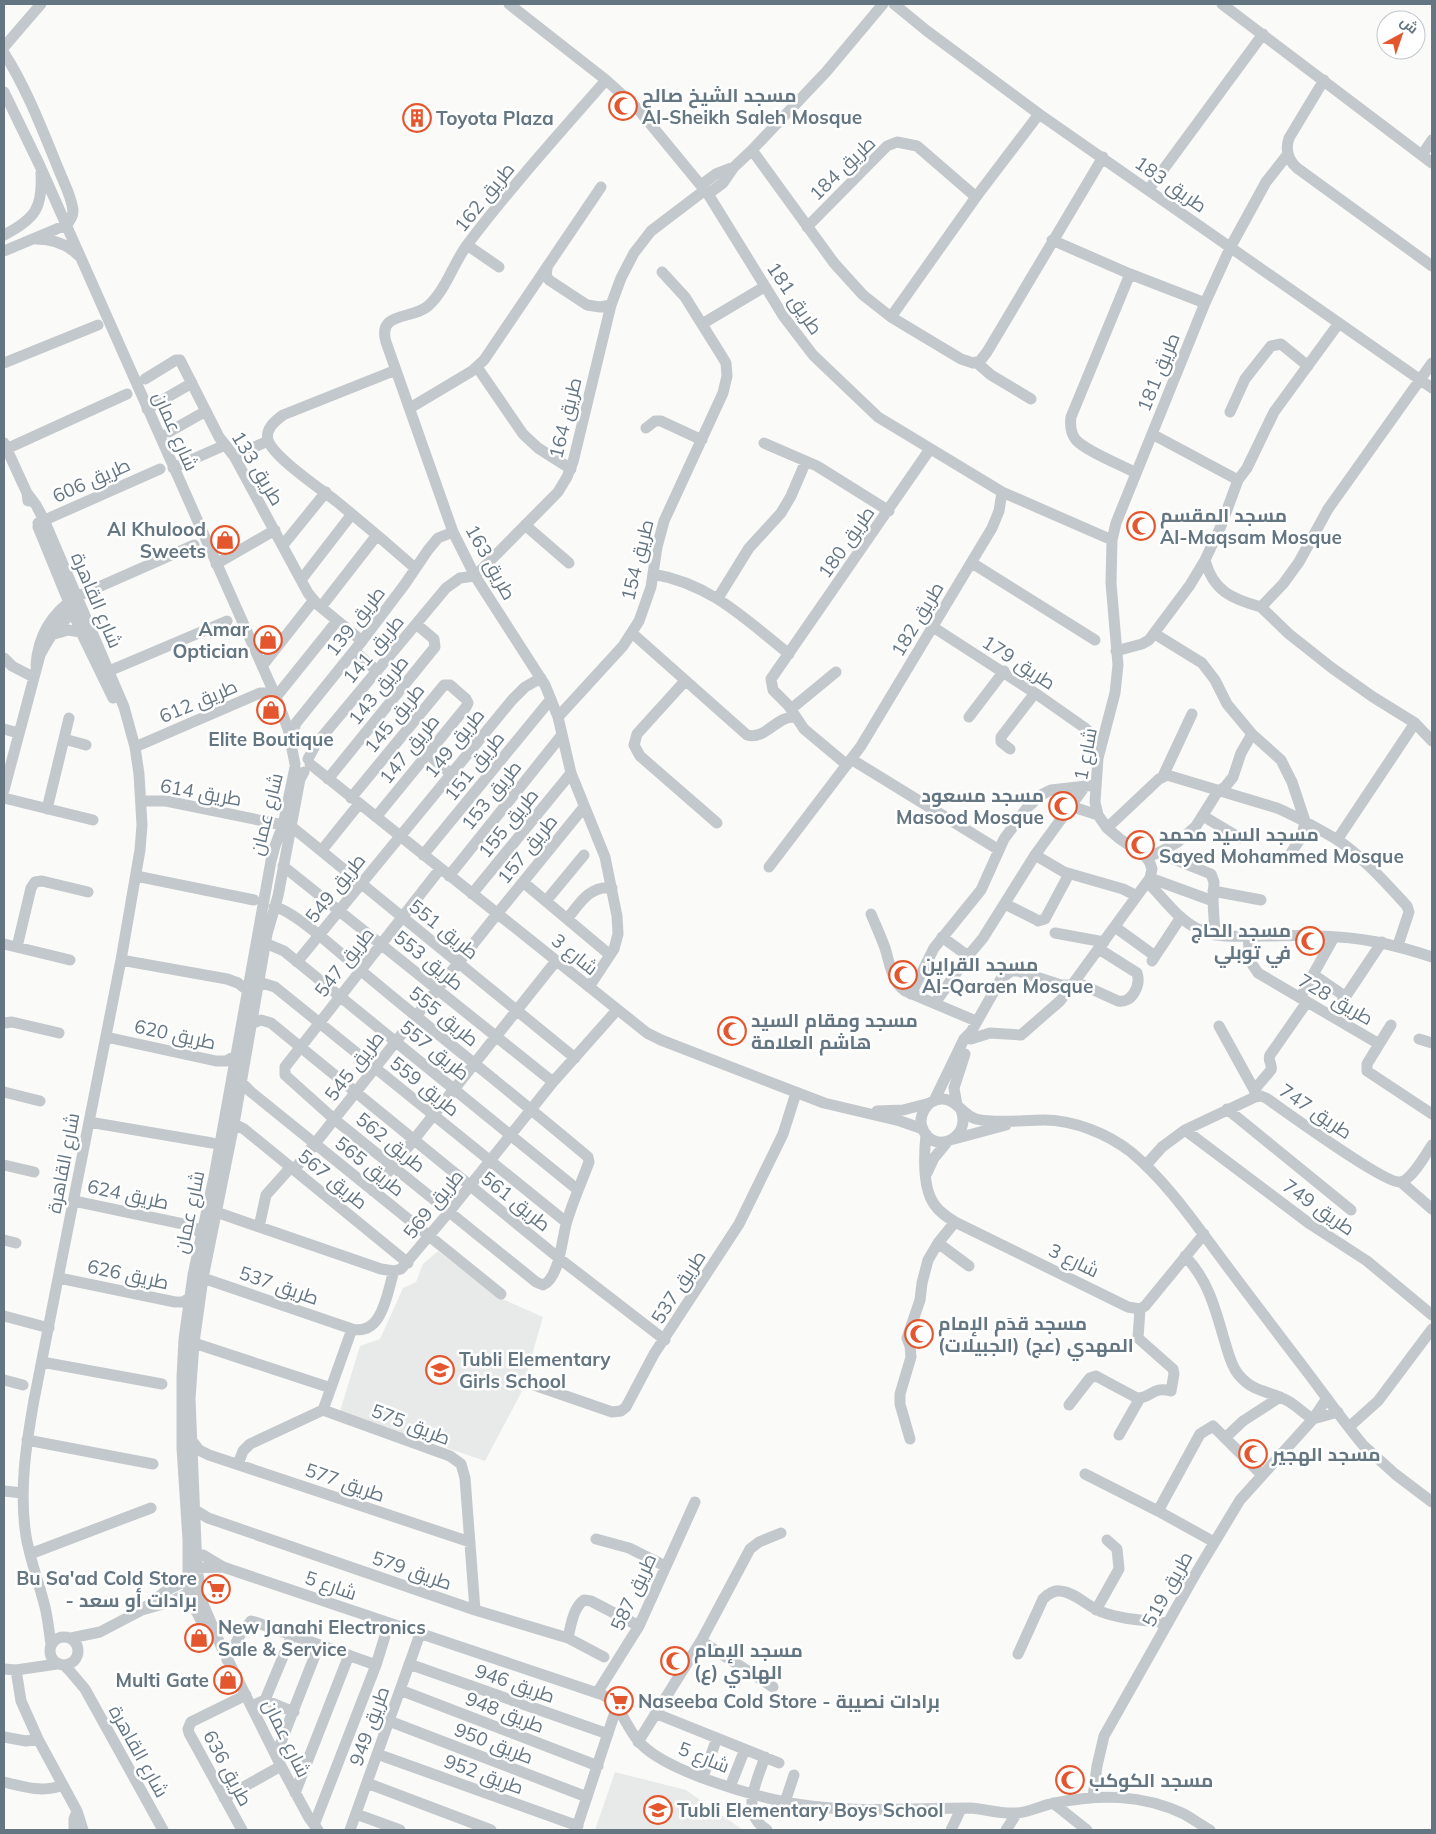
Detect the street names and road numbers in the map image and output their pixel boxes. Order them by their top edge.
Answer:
street label: طريق 184 [804,131,881,206]
street label: طريق 183 [1130,150,1212,218]
street label: طريق 162 [449,157,520,237]
street label: طريق 181 [761,257,828,339]
street label: طريق 181 [1131,329,1186,415]
street label: طريق 164 [543,375,588,461]
street label: شارع عمان [146,388,204,475]
street label: طريق 133 [226,426,290,510]
street label: طريق 606 [48,452,134,509]
street label: طريق 180 [812,501,880,583]
street label: طريق 154 [615,517,660,603]
street label: طريق 163 [460,520,522,604]
street label: شارع القاهرة [64,548,128,652]
street label: طريق 182 [885,577,949,661]
street label: طريق 139 [320,581,391,662]
street label: طريق 141 [337,610,409,689]
street label: طريق 179 [977,629,1060,695]
street label: طريق 143 [343,650,414,730]
street label: طريق 612 [155,674,241,729]
street label: طريق 145 [359,678,430,758]
street label: طريق 149 [419,703,490,783]
street label: طريق 147 [374,709,445,789]
street label: طريق 151 [439,726,510,806]
street label: شارع 1 [1068,726,1104,783]
street label: طريق 153 [456,755,527,835]
street label: شارع عمان [244,770,290,858]
street label: طريق 614 [158,773,244,812]
street label: طريق 155 [473,783,544,863]
street label: طريق 157 [492,809,563,889]
street label: طريق 549 [300,848,371,928]
street label: طريق 551 [404,894,484,965]
street label: طريق 547 [309,922,380,1003]
street label: طريق 553 [389,925,469,996]
street label: شارع 3 [546,928,603,982]
street label: طريق 728 [1294,968,1378,1031]
street label: طريق 555 [404,981,484,1052]
street label: طريق 620 [132,1014,218,1055]
street label: طريق 557 [395,1015,475,1086]
street label: طريق 545 [319,1026,390,1107]
street label: طريق 559 [385,1051,465,1122]
street label: طريق 747 [1275,1078,1357,1145]
street label: طريق 562 [351,1107,431,1178]
street label: شارع القاهرة [42,1111,86,1216]
street label: طريق 565 [330,1131,410,1202]
street label: طريق 567 [293,1144,373,1215]
street label: طريق 569 [398,1164,469,1244]
street label: طريق 561 [476,1166,556,1237]
street label: شارع عمان [169,1168,211,1256]
street label: طريق 749 [1278,1173,1360,1241]
street label: طريق 624 [85,1174,171,1215]
street label: شارع 3 [1044,1238,1103,1284]
street label: طريق 537 [645,1246,711,1329]
street label: طريق 626 [85,1254,171,1295]
street label: طريق 537 [236,1260,322,1311]
street label: طريق 575 [368,1398,454,1451]
street label: طريق 577 [302,1457,388,1508]
street label: طريق 579 [369,1545,455,1596]
street label: طريق 519 [1136,1547,1198,1631]
street label: طريق 587 [605,1550,662,1635]
street label: شارع 5 [301,1565,360,1607]
street label: طريق 946 [472,1658,558,1709]
street label: طريق 949 [344,1683,395,1769]
street label: طريق 948 [462,1686,548,1739]
street label: شارع عمان [256,1695,316,1782]
street label: شارع القاهرة [102,1701,174,1802]
street label: طريق 950 [451,1717,537,1770]
street label: طريق 636 [197,1726,258,1811]
street label: شارع 5 [674,1736,733,1780]
street label: طريق 952 [441,1749,527,1800]

